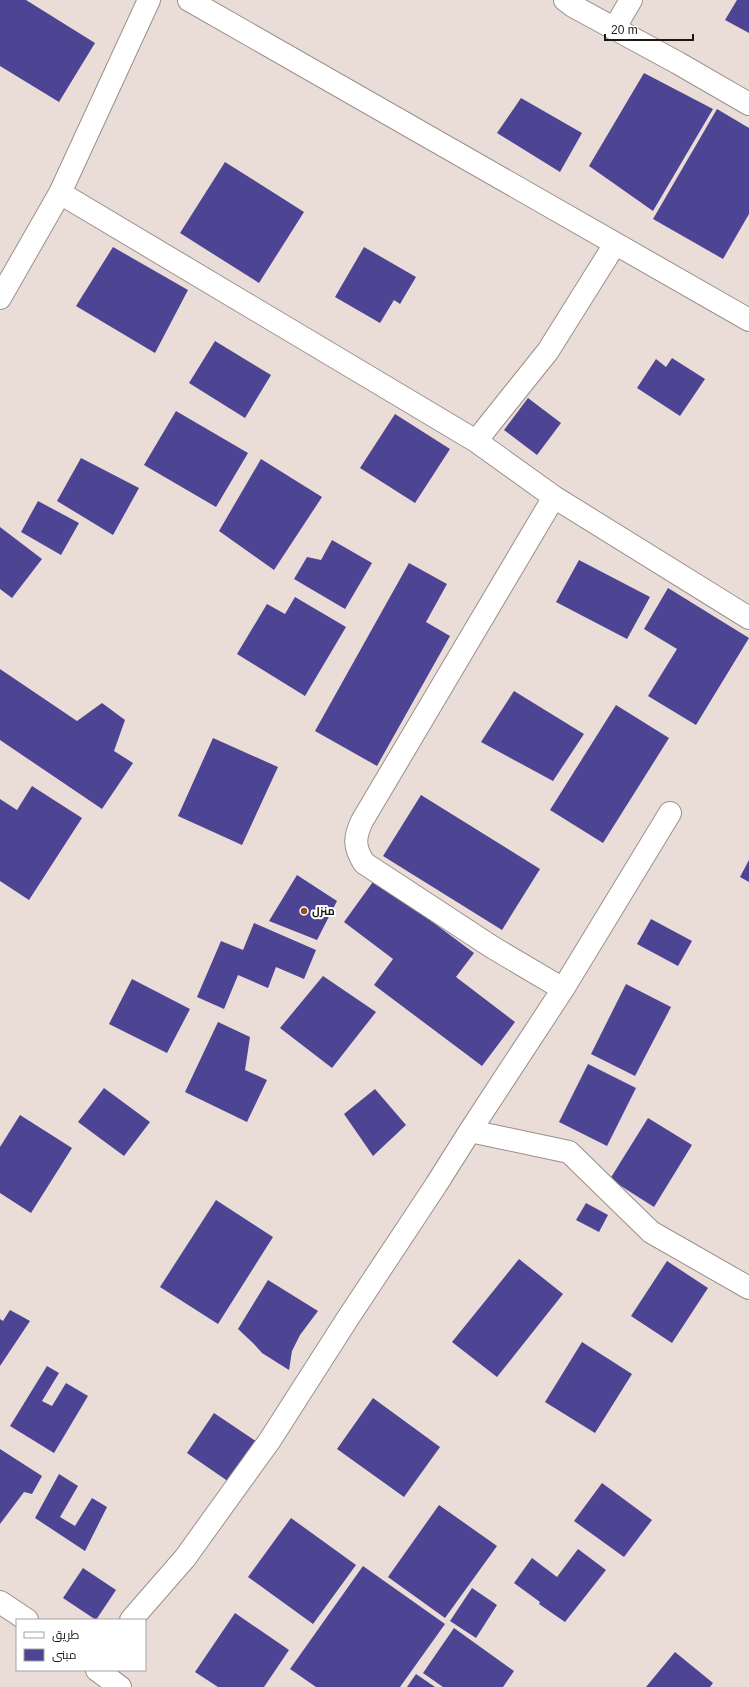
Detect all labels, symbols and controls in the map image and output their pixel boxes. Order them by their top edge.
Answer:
scale bar [605,16,693,42]
text: 20 m [611,23,638,37]
place label: منزل [312,905,335,918]
marker: منزل [299,906,309,916]
legend [16,1619,146,1671]
text: طريق [52,1628,80,1642]
text: مبنى [52,1648,77,1662]

